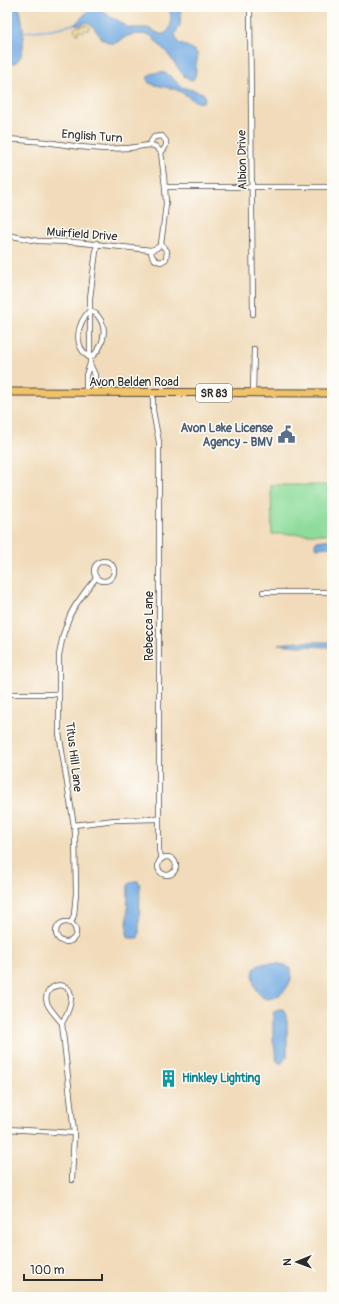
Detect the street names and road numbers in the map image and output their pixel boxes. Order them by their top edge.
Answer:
street label: English Turn [61,127,123,146]
street label: Albion Drive [234,130,251,190]
street label: Muirfield Drive [46,225,118,244]
street label: Avon Belden Road [89,375,179,390]
road number: SR 83 [196,384,232,402]
street label: Rebecca Lane [142,591,157,661]
street label: Titus Hill Lane [62,721,85,793]

